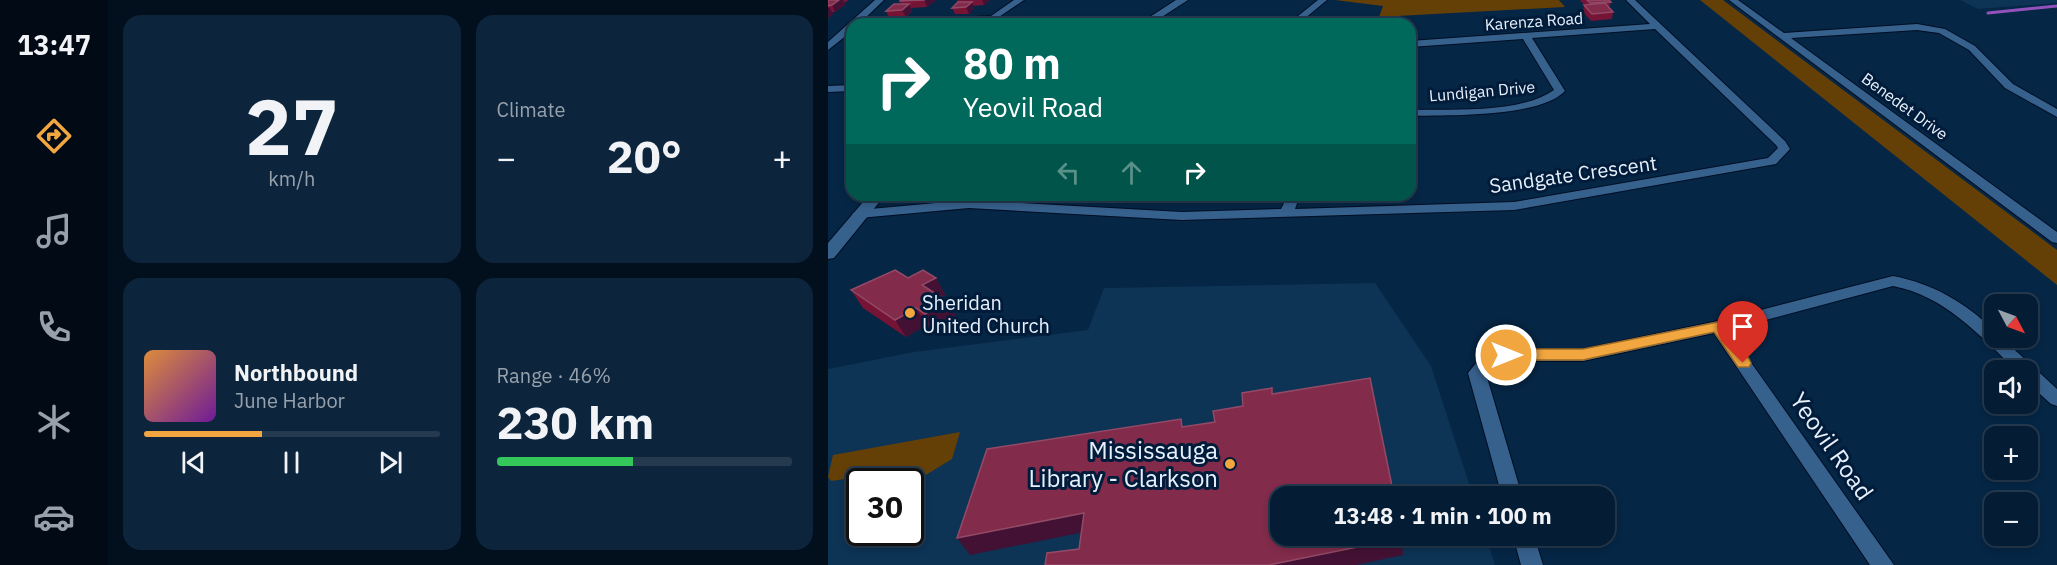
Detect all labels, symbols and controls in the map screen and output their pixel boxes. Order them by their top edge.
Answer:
street label: Karenza Road [1484,8,1584,34]
text: 13:47 [17,27,91,62]
text: 80 m [963,36,1061,91]
icon: right [864,42,942,120]
street label: Benedet Drive [1858,68,1952,144]
text: 27 [245,75,339,176]
street label: Lundigan Drive [1428,76,1536,106]
text: Yeovil Road [963,89,1103,124]
text: Climate [497,96,565,123]
icon: directions [33,115,75,157]
text: 20° [607,127,682,185]
text: − [497,136,516,179]
text: + [772,136,792,179]
street label: Sandgate Crescent [1488,149,1658,199]
icon: left [1052,156,1085,189]
icon: ahead [1115,156,1148,189]
icon: right [1178,156,1211,189]
text: km/h [268,165,315,192]
icon: music [33,210,75,252]
place label: Sheridan United Church [922,289,1050,339]
north arrow [1984,294,2038,348]
map controls [1984,294,2038,546]
pin [1717,301,1768,363]
icon: phone [33,306,75,348]
marker: Sheridan United Church [903,306,917,320]
icon: arrive [1726,310,1759,343]
position arrow [1474,323,1538,387]
text: Northbound [234,358,358,387]
button: sound [1984,360,2038,414]
text: Range · 46% [497,362,611,389]
street label: Yeovil Road [1783,386,1881,506]
text: June Harbor [234,387,345,414]
text: 230 km [497,393,654,451]
icon: climate [33,401,75,443]
button: + [1984,426,2038,480]
place label: Mississauga Library - Clarkson [1028,434,1218,494]
icon: previous [177,446,210,479]
icon: pause [275,446,308,479]
icon: next [374,446,407,479]
marker: Mississauga Library - Clarkson [1223,457,1237,471]
speed limit sign: 30 [846,468,924,546]
button: − [1984,492,2038,546]
icon: car [33,496,75,538]
text: 13:48 · 1 min · 100 m [1333,501,1552,530]

